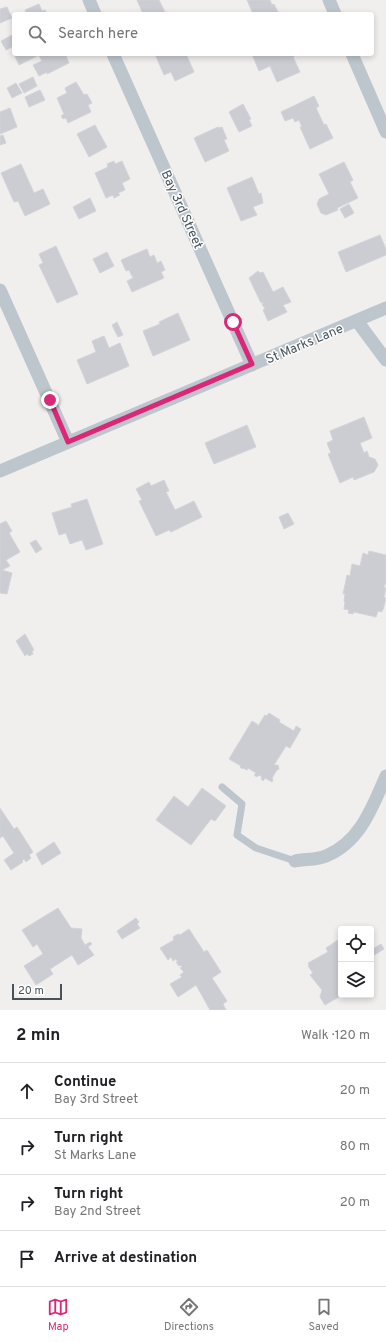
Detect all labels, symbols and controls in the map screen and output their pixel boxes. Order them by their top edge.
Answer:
search box [12,12,374,56]
icon: search [26,23,48,45]
text: Search here [58,25,138,44]
street label: Bay 3rd Street [157,168,206,252]
route start [224,313,242,331]
street label: St Marks Lane [264,321,346,368]
route end [41,391,59,409]
map controls [338,926,374,998]
button: locate [338,926,374,962]
button: layers [338,962,374,998]
scale bar [12,982,62,1001]
text: 20 m [18,984,44,998]
text: 2 min [16,1025,60,1047]
text: Walk · 120 m [301,1028,370,1044]
text: Continue [54,1073,116,1092]
icon: ahead [16,1080,38,1102]
text: 20 m [340,1083,370,1099]
text: Bay 3rd Street [54,1092,138,1108]
text: Turn right [54,1129,123,1148]
icon: right [16,1136,38,1158]
text: 80 m [340,1139,370,1155]
text: St Marks Lane [54,1148,136,1164]
text: Turn right [54,1185,123,1204]
icon: right [16,1192,38,1214]
text: 20 m [340,1195,370,1211]
text: Bay 2nd Street [54,1204,141,1220]
icon: arrive [16,1248,38,1270]
text: Arrive at destination [54,1249,197,1268]
tab: Map [47,1296,69,1334]
tab: Directions [164,1296,214,1334]
tab: Saved [308,1296,339,1334]

